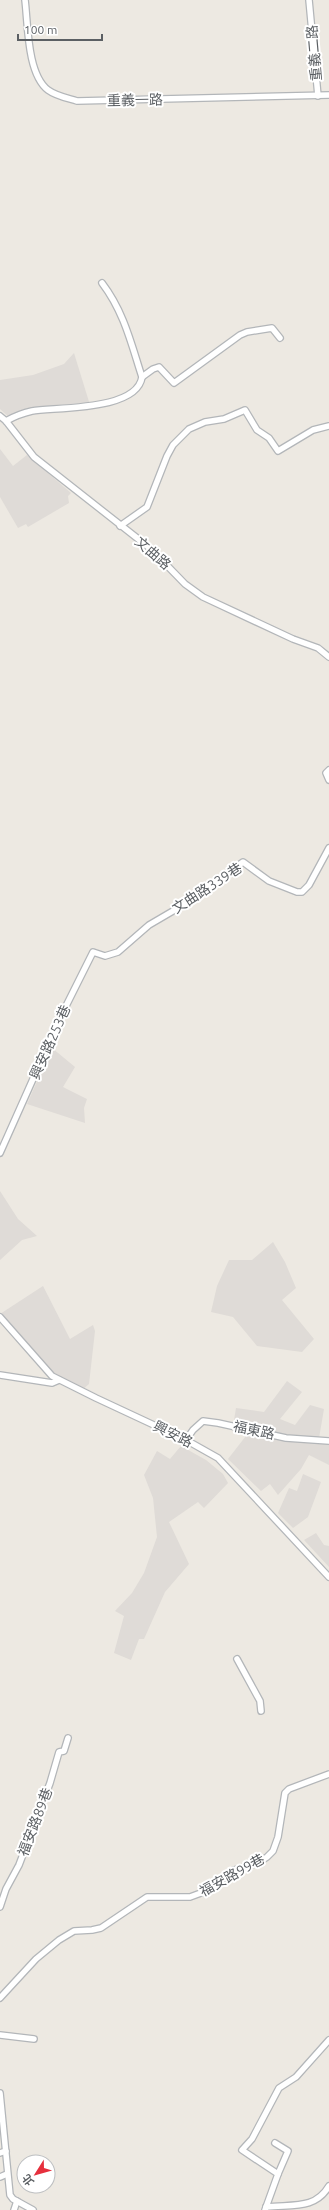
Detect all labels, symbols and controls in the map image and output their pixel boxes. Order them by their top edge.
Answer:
scale bar [18,16,102,42]
text: 100 m [24,23,57,36]
street label: 重義二路 [304,24,324,82]
street label: 重義一路 [107,92,163,108]
street label: 文曲路 [132,533,174,573]
street label: 文曲路339巷 [169,860,245,916]
street label: 興安路253巷 [26,1002,74,1082]
street label: 興安路 [151,1418,195,1450]
street label: 福東路 [232,1418,276,1442]
street label: 福安路89巷 [15,1786,55,1858]
street label: 福安路99巷 [197,1851,267,1899]
north arrow [16,2154,56,2194]
text: 北 [20,2172,36,2188]

